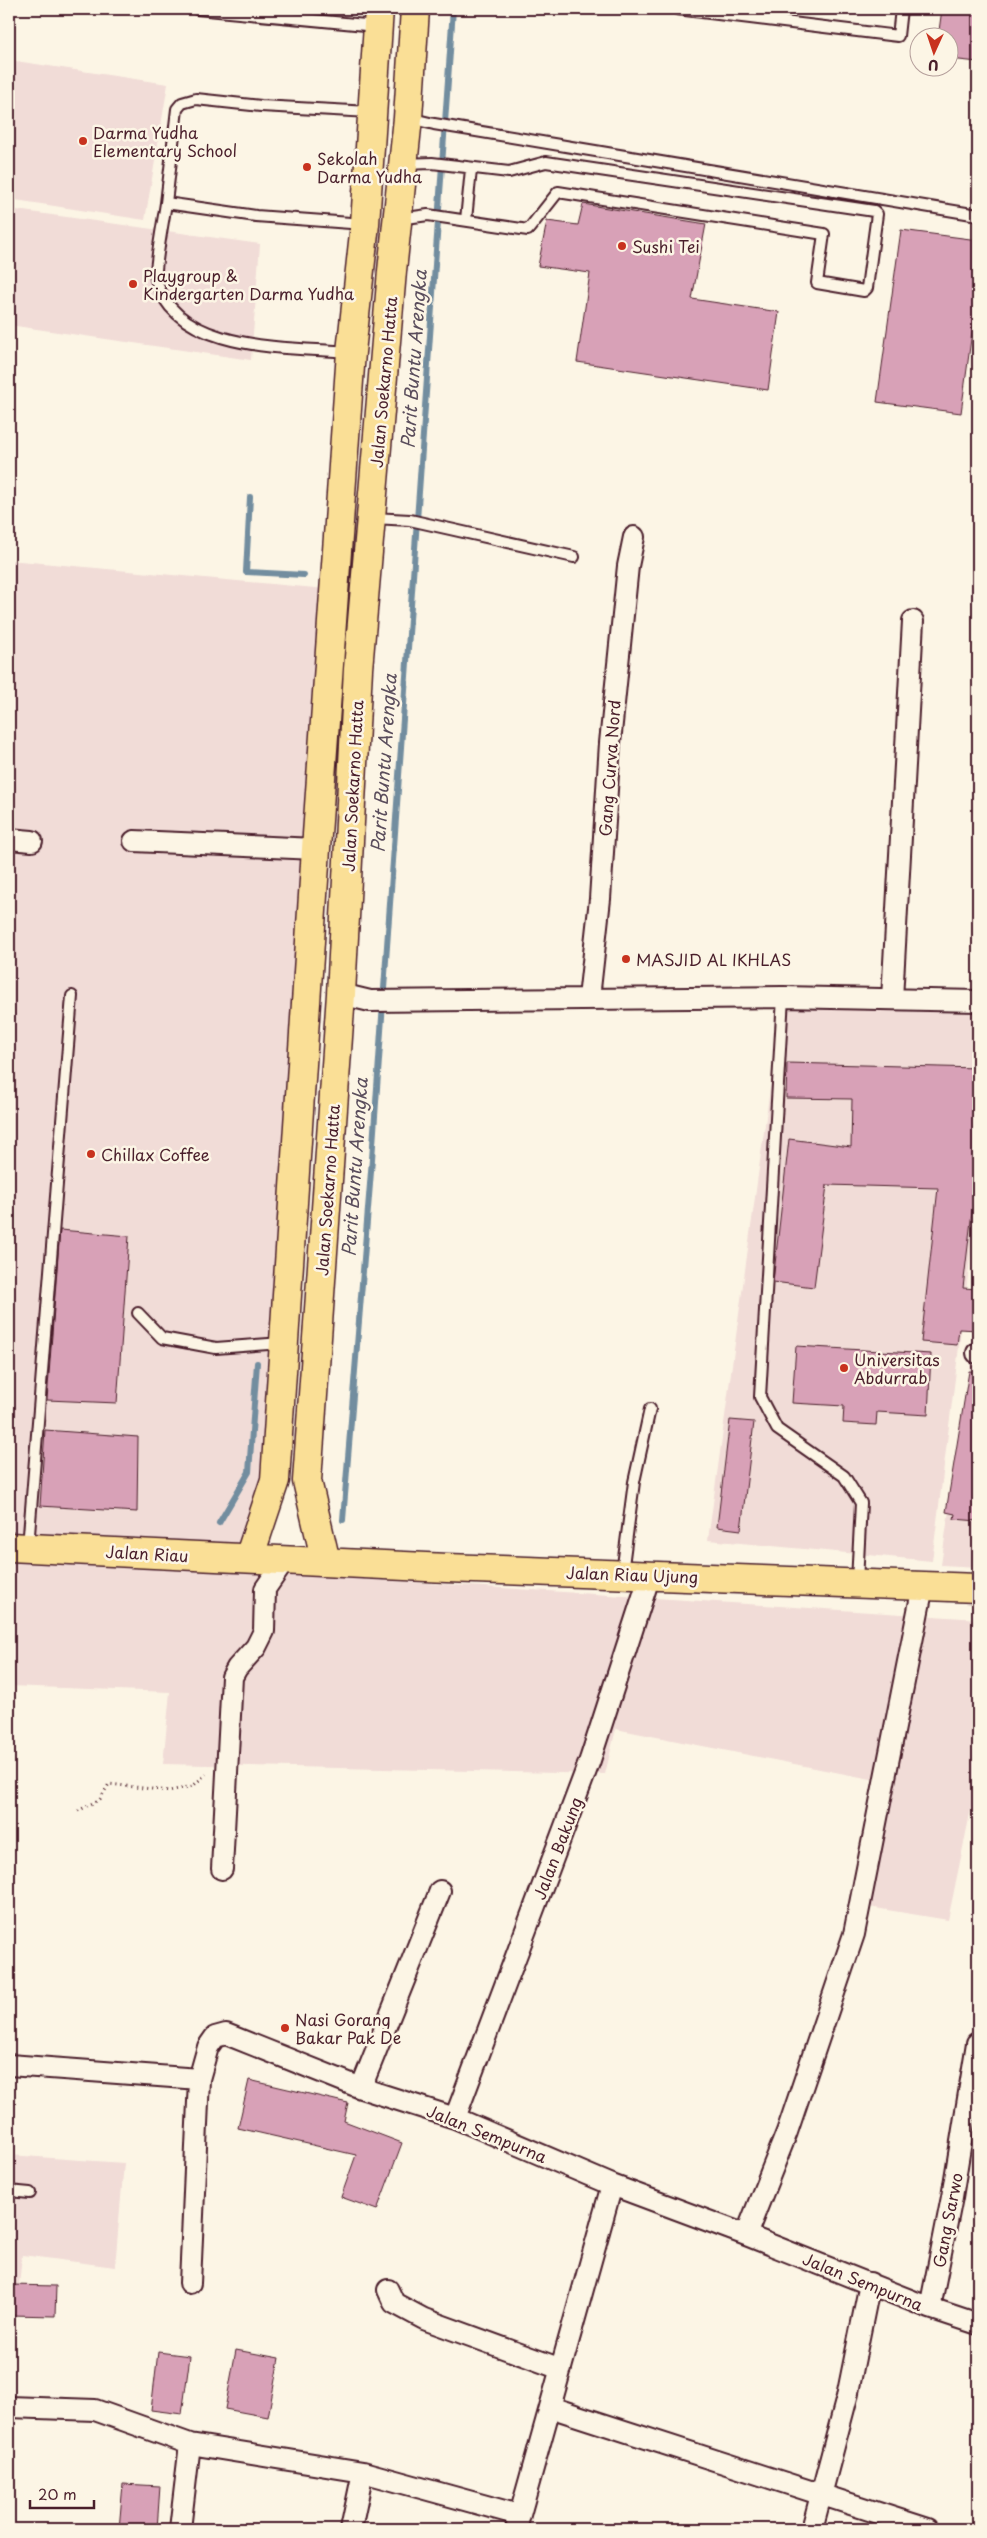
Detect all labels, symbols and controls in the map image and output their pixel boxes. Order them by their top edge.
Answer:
north arrow [910,28,960,78]
text: U [927,55,939,76]
place label: Darma Yudha Elementary School [93,120,237,162]
marker: Darma Yudha Elementary School [77,135,89,147]
place label: Sekolah Darma Yudha [317,146,422,188]
marker: Sekolah Darma Yudha [301,161,313,173]
place label: Sushi Tei [632,234,700,258]
marker: Sushi Tei [616,240,628,252]
place label: Playgroup & Kindergarten Darma Yudha [143,263,354,305]
water label: Parit Buntu Arengka [393,268,433,449]
marker: Playgroup & Kindergarten Darma Yudha [127,278,139,290]
street label: Jalan Soekarno Hatta [364,295,402,469]
water label: Parit Buntu Arengka [363,672,403,853]
street label: Gang Curva Nord [592,699,626,837]
street label: Jalan Soekarno Hatta [336,700,368,872]
place label: MASJID AL IKHLAS [636,947,791,971]
marker: MASJID AL IKHLAS [620,953,632,965]
water label: Parit Buntu Arengka [334,1076,374,1257]
street label: Jalan Soekarno Hatta [309,1103,345,1276]
place label: Chillax Coffee [101,1142,210,1166]
marker: Chillax Coffee [85,1148,97,1160]
place label: Universitas Abdurrab [854,1347,940,1389]
marker: Universitas Abdurrab [838,1362,850,1374]
street label: Jalan Riau [105,1539,189,1567]
street label: Jalan Riau Ujung [565,1560,699,1588]
street label: Jalan Bakung [526,1793,588,1903]
place label: Nasi Gorang Bakar Pak De [295,2007,401,2049]
marker: Nasi Gorang Bakar Pak De [279,2022,291,2034]
street label: Jalan Sempurna [423,2098,551,2168]
street label: Gang Sarwo [926,2170,968,2270]
street label: Jalan Sempurna [799,2246,927,2316]
scale bar [30,2478,94,2510]
text: 20 m [38,2482,77,2505]

